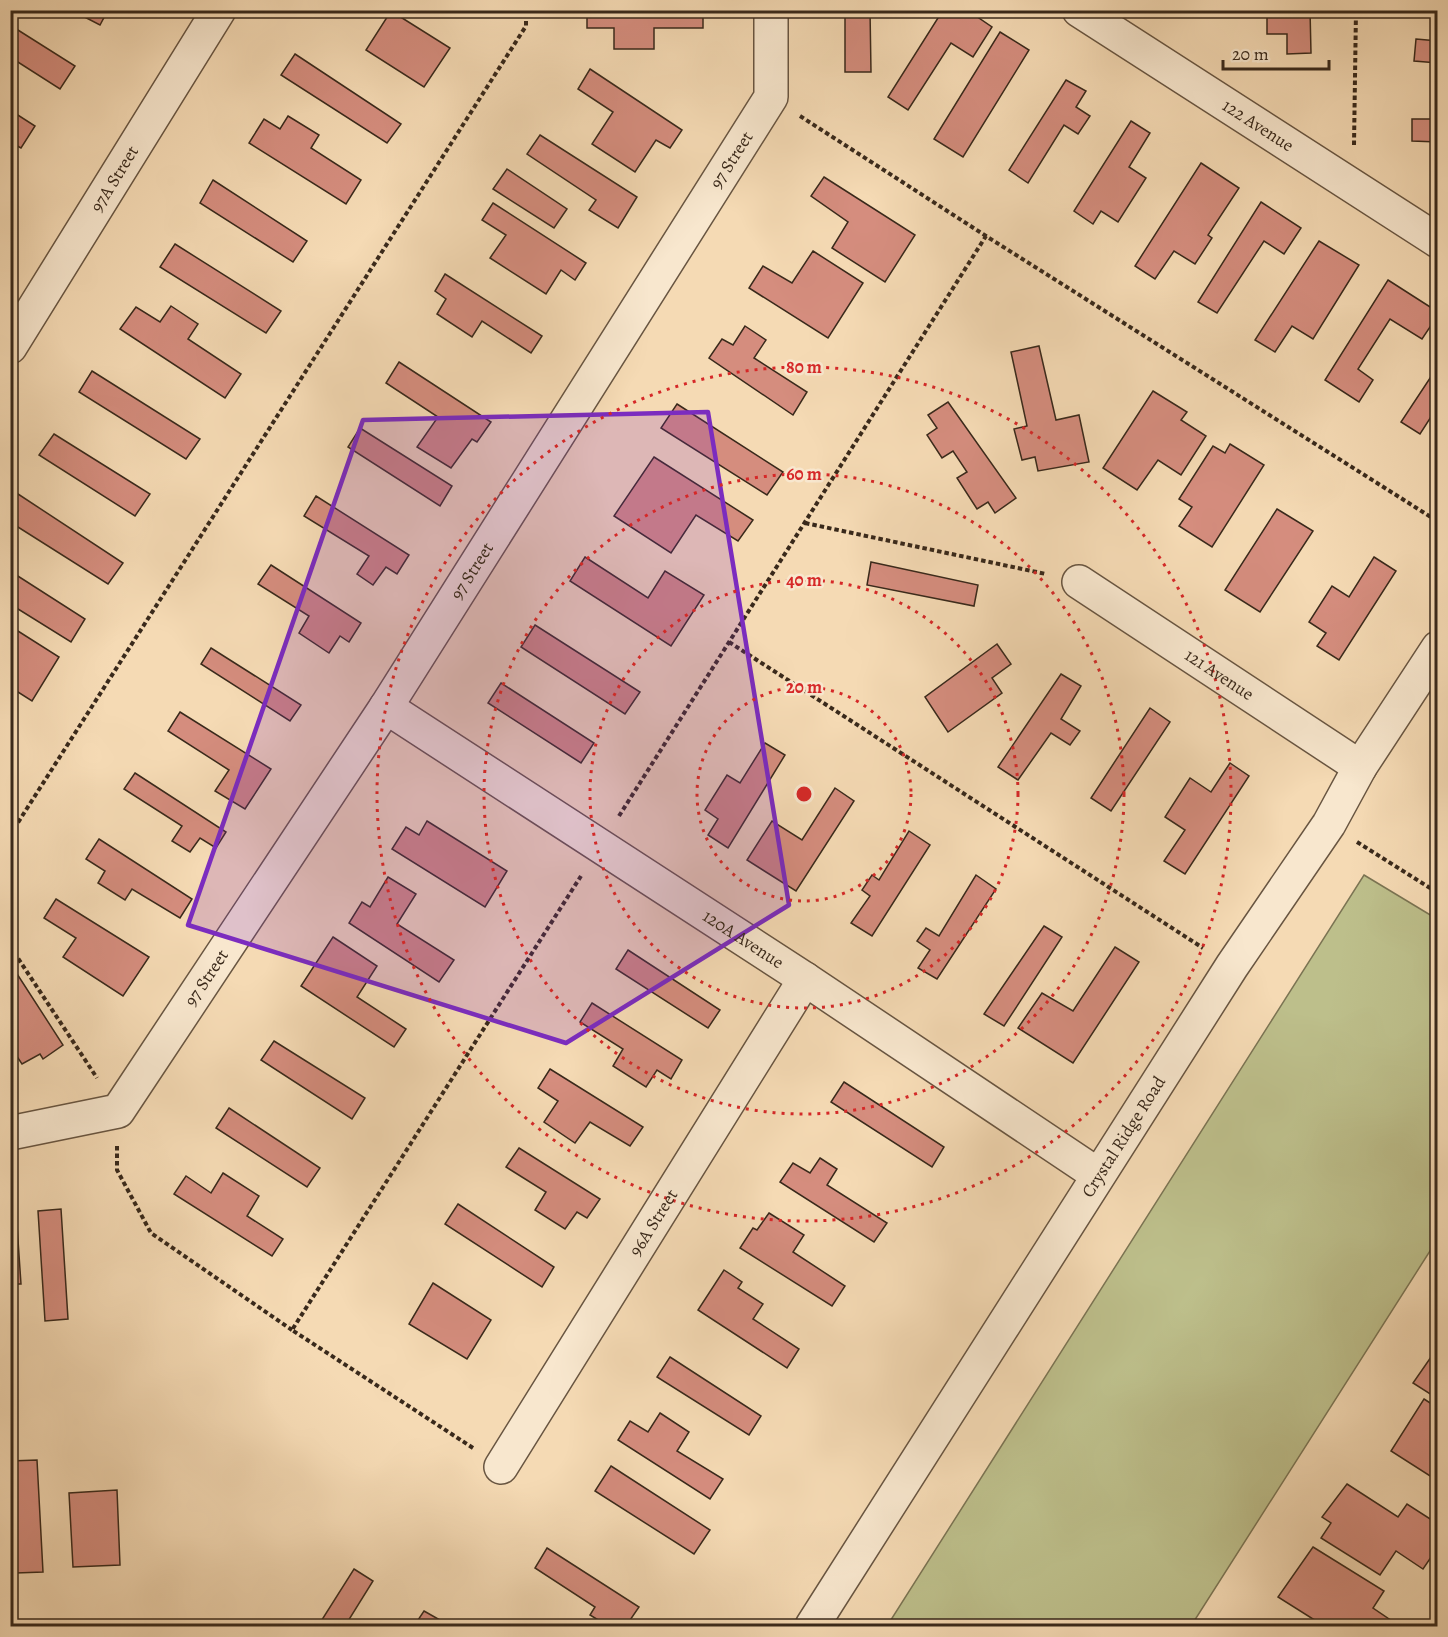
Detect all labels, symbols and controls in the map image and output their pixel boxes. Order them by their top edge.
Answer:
scale bar [1223,33,1330,71]
text: 20 m [1232,42,1269,66]
street label: 122 Avenue [1218,93,1298,157]
street label: 97 Street [704,127,758,193]
street label: 97A Street [85,141,144,217]
text: 80 m [786,355,822,379]
text: 60 m [786,462,822,486]
street label: 97 Street [445,538,499,604]
text: 40 m [786,568,822,592]
street label: 121 Avenue [1180,643,1259,706]
text: 20 m [786,675,822,699]
centre of rings [794,784,814,804]
street label: 120A Avenue [698,904,788,974]
street label: 97 Street [179,945,234,1011]
street label: Crystal Ridge Road [1076,1071,1171,1202]
street label: 96A Street [623,1184,683,1261]

